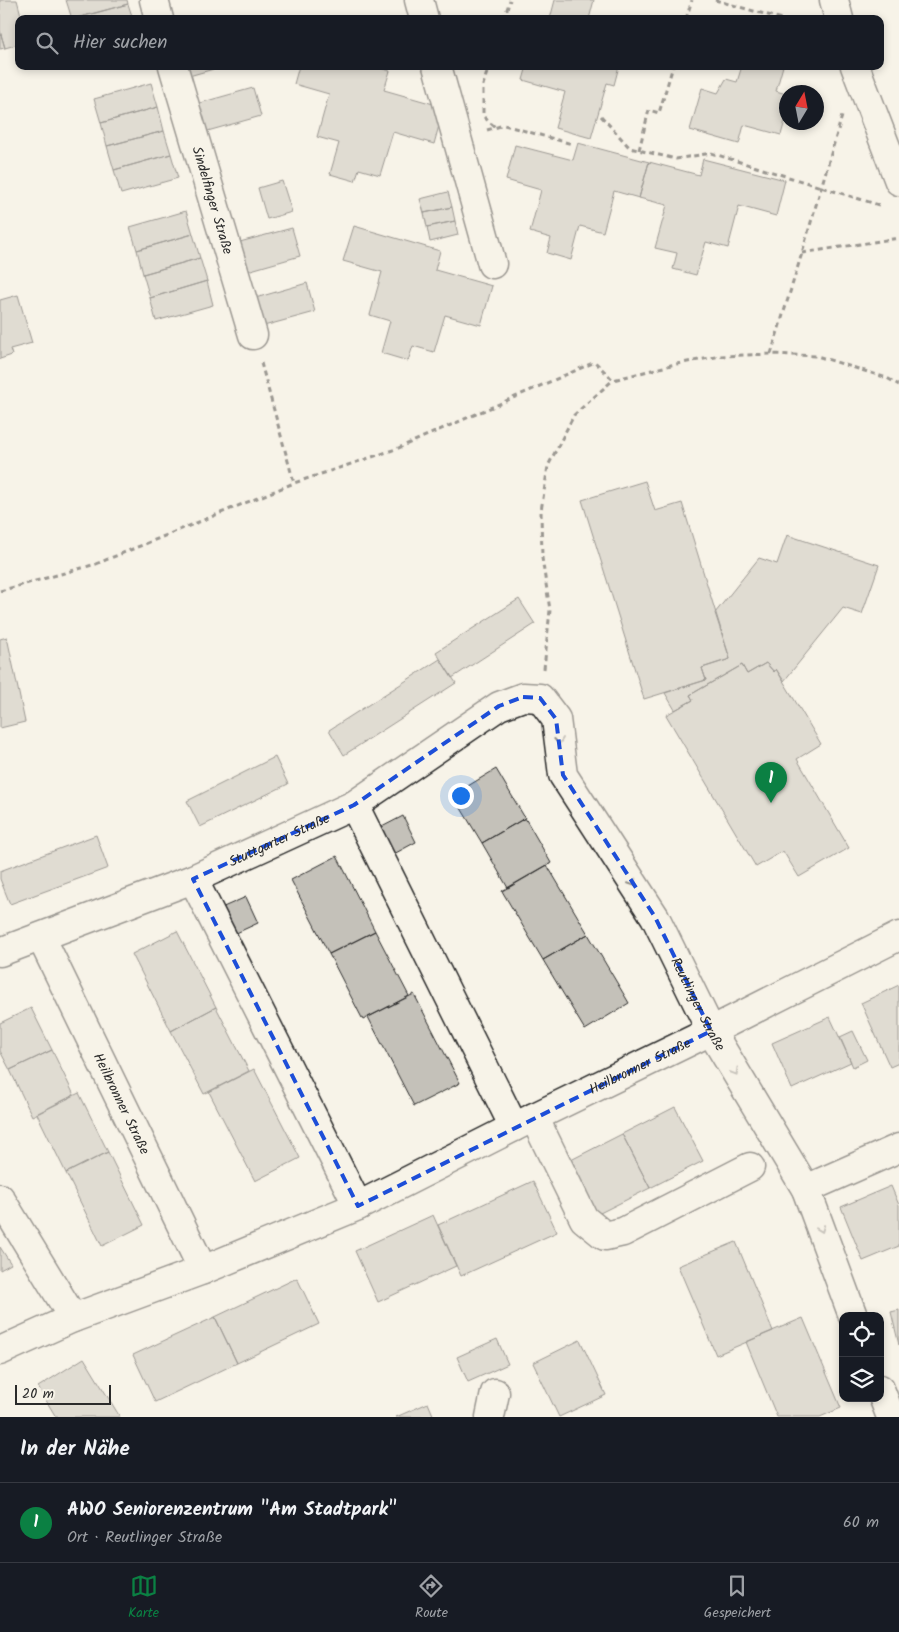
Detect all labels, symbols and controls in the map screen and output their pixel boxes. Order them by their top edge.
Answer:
search box [15,15,884,70]
text: Hier suchen [73,28,167,58]
icon: search [33,29,61,57]
north arrow [779,85,824,130]
street label: Sindelfinger Straße [185,144,239,258]
one-way arrow [553,737,564,745]
pin: 1 [755,762,787,803]
your location [448,783,474,809]
street label: Stuttgarter Straße [225,807,334,873]
one-way arrow [627,877,636,886]
street label: Reutlinger Straße [664,954,731,1056]
street label: Heilbronner Straße [585,1032,695,1101]
street label: Heilbronner Straße [87,1049,155,1159]
one-way arrow [729,1066,739,1075]
one-way arrow [815,1225,825,1233]
map controls [839,1312,884,1402]
button: locate [839,1312,884,1357]
button: layers [839,1357,884,1402]
scale bar [15,1382,111,1405]
text: 20 m [22,1383,54,1405]
text: In der Nähe [20,1433,130,1466]
text: AWO Seniorenzentrum "Am Stadtpark" [67,1495,397,1525]
text: 1 [34,1510,38,1535]
text: 60 m [843,1510,879,1535]
text: Ort · Reutlinger Straße [67,1525,222,1550]
tab: Karte [128,1572,159,1624]
tab: Route [415,1572,448,1624]
tab: Gespeichert [704,1572,771,1624]

